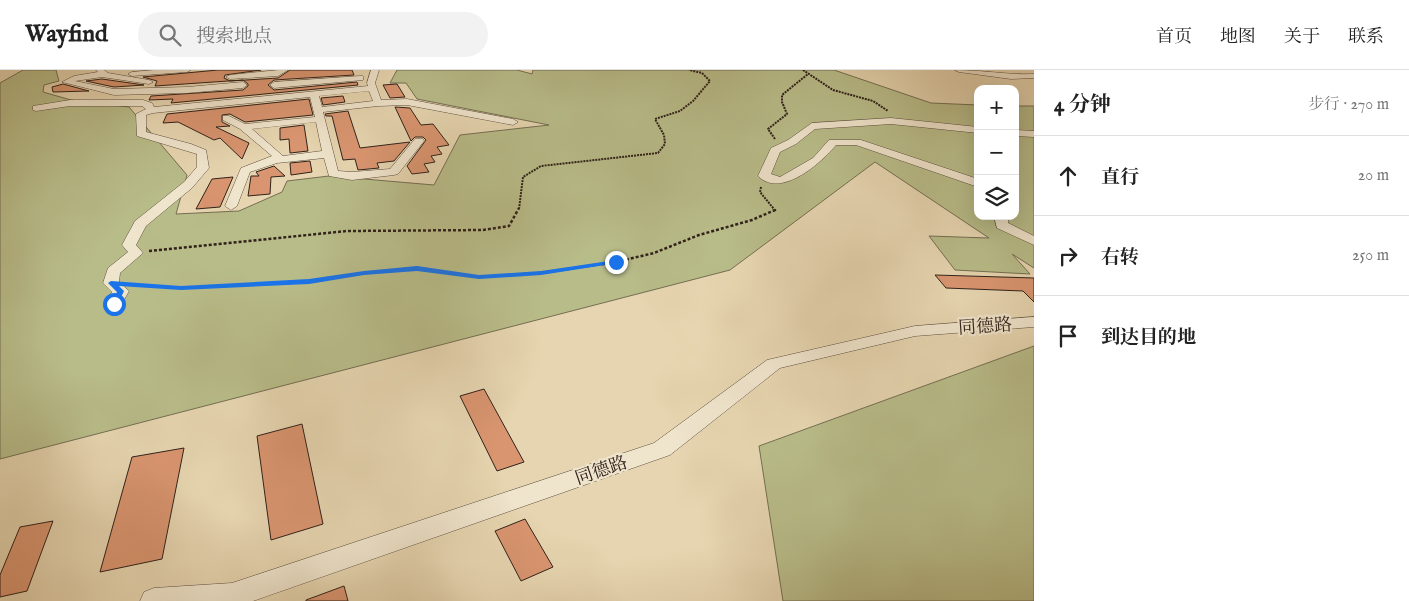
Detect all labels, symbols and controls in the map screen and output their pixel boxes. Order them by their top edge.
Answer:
search box [138,12,488,57]
text: Wayfind [25,19,108,50]
icon: search [156,21,184,49]
text: 搜索地点 [196,25,272,49]
text: 首页 [1156,26,1192,49]
text: 地图 [1220,26,1256,49]
text: 关于 [1284,26,1320,49]
text: 联系 [1348,26,1384,49]
map controls [974,85,1019,220]
button: + [974,85,1019,130]
text: 4 分钟 [1054,92,1111,119]
text: 步行 · 270 m [1308,95,1389,115]
button: − [974,130,1019,175]
icon: ahead [1054,162,1082,190]
text: 直行 [1101,166,1139,190]
text: 20 m [1358,166,1389,186]
button: layers [974,175,1019,220]
icon: right [1054,242,1082,270]
text: 右转 [1101,246,1139,270]
text: 250 m [1352,246,1389,266]
route end [605,251,628,274]
route start [103,293,126,316]
street label: 同德路 [957,314,1013,341]
icon: arrive [1054,322,1082,350]
text: 到达目的地 [1101,326,1196,350]
street label: 同德路 [572,452,631,491]

